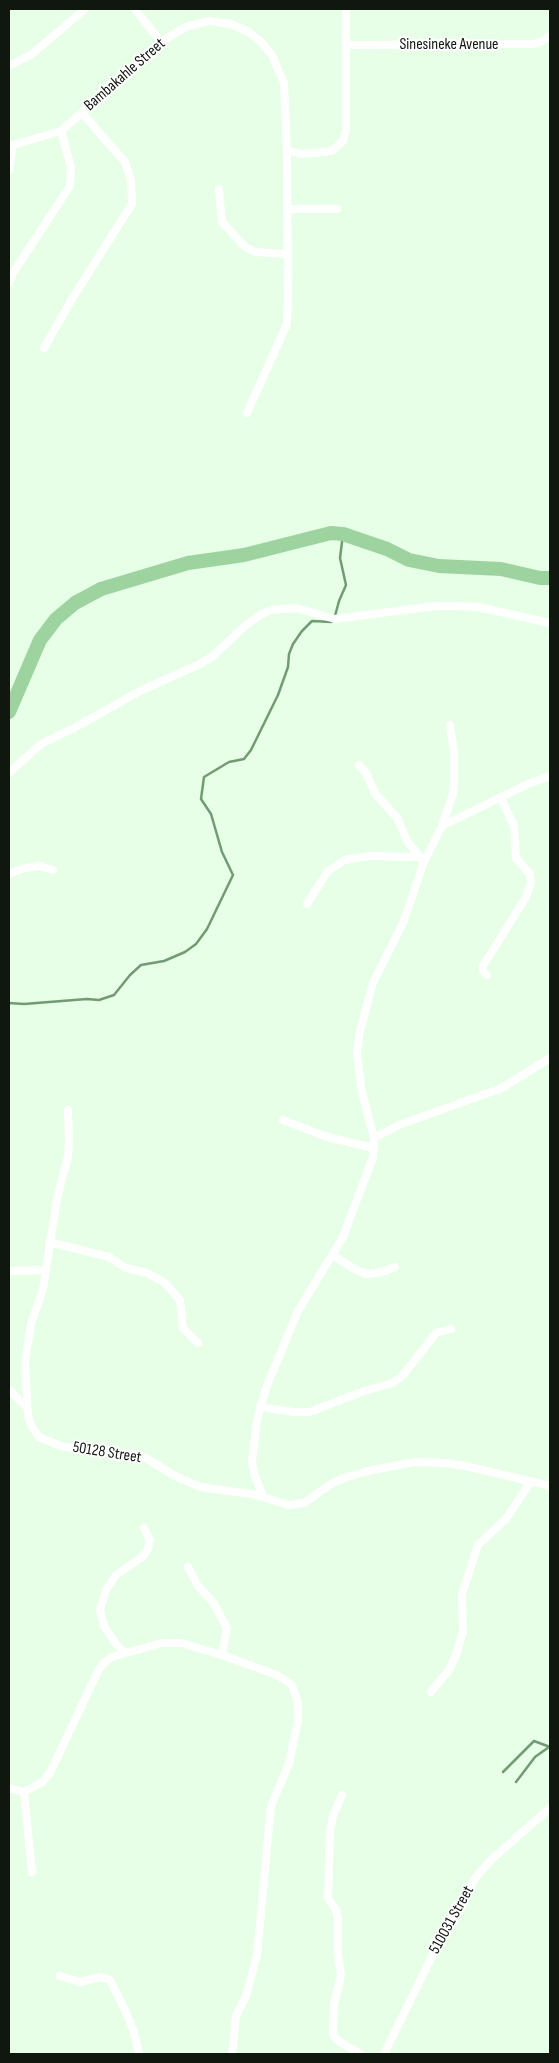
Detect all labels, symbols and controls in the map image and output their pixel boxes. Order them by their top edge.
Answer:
street label: Bambakahle Street [81,35,169,115]
street label: Sinesineke Avenue [399,35,499,55]
street label: 50128 Street [71,1438,143,1468]
street label: 510031 Street [425,1883,479,1957]

